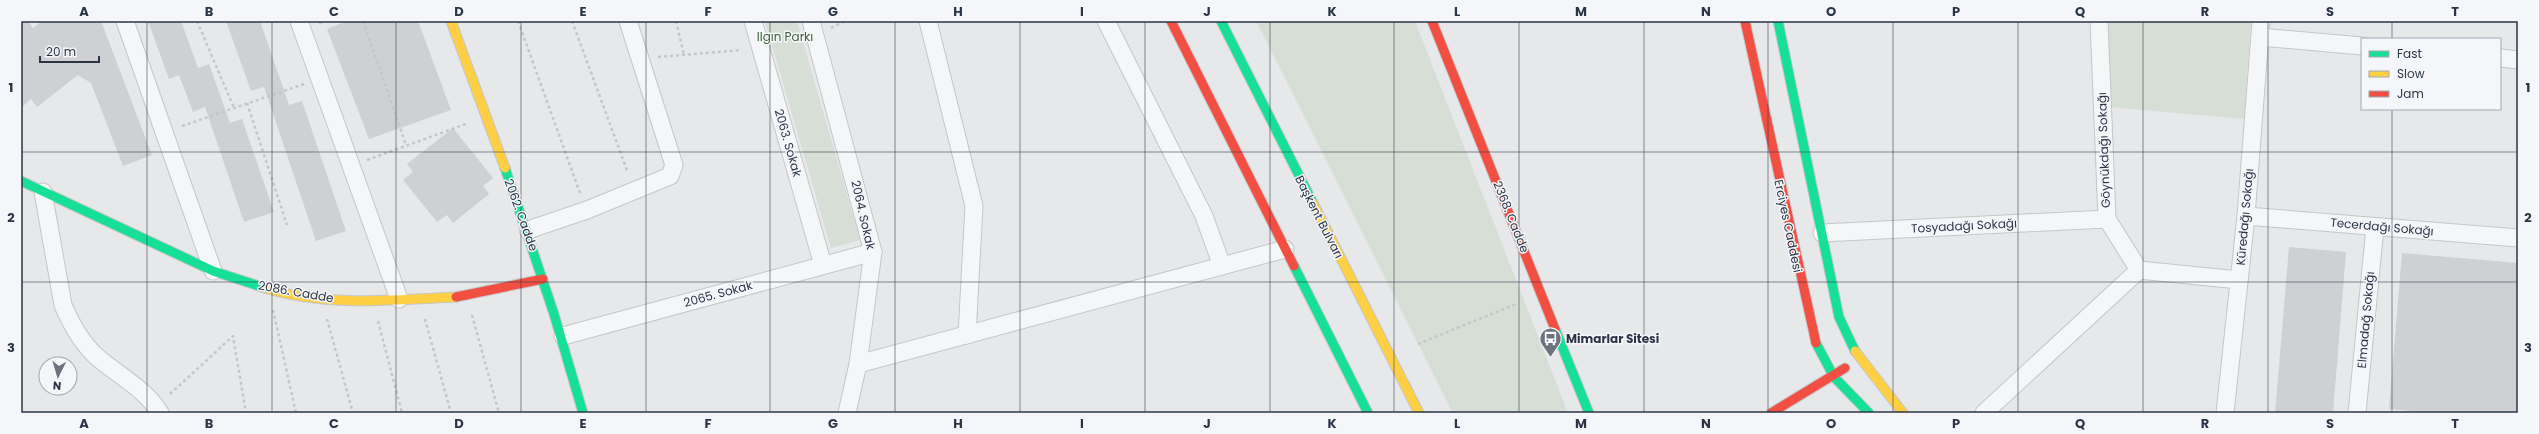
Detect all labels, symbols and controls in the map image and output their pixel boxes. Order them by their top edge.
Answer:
text: A [79,2,89,21]
text: B [205,2,214,21]
text: C [329,2,339,21]
text: D [454,2,464,21]
text: E [579,2,587,21]
text: F [704,2,712,21]
text: G [828,2,838,21]
text: H [953,2,963,21]
text: I [1080,2,1084,21]
text: J [1203,2,1211,21]
text: K [1327,2,1337,21]
text: L [1454,2,1460,21]
text: M [1575,2,1587,21]
text: N [1701,2,1711,21]
text: O [1826,2,1836,21]
text: P [1952,2,1960,21]
text: Q [2075,2,2085,21]
text: R [2201,2,2209,21]
text: S [2326,2,2334,21]
text: T [2451,2,2459,21]
park label: Ilgın Parkı [757,28,813,45]
scale bar [40,38,99,64]
legend [2361,38,2501,110]
text: 20 m [46,43,76,60]
text: Fast [2397,45,2422,62]
text: Slow [2397,65,2425,82]
text: 1 [9,78,13,97]
text: 1 [2526,78,2530,97]
text: Jam [2397,85,2424,102]
street label: Göynükdağı Sokağı [2093,92,2114,208]
street label: 2063. Sokak [771,107,807,180]
street label: Küredağı Sokağı [2232,168,2257,266]
street label: Başkent Bulvarı [1291,172,1348,261]
street label: 2062. Cadde [501,176,542,253]
street label: 2368. Cadde [1489,178,1534,255]
street label: Erciyes Caddesi [1770,178,1807,274]
street label: 2064. Sokak [847,179,880,252]
text: 2 [7,208,15,227]
text: 2 [2524,208,2532,227]
street label: Tosyadağı Sokağı [1911,214,2017,237]
street label: Tecerdağı Sokağı [2330,214,2434,239]
street label: Elmadağ Sokağı [2353,271,2378,369]
street label: 2065. Sokak [682,276,755,311]
street label: 2086. Cadde [257,277,335,307]
bus stop icon: Mimarlar Sitesi [1538,326,1564,359]
place label: Mimarlar Sitesi [1566,330,1659,347]
text: 3 [7,338,15,357]
text: 3 [2524,338,2532,357]
north arrow [38,356,78,396]
text: N [52,378,62,394]
text: A [79,414,89,433]
text: B [205,414,214,433]
text: C [329,414,339,433]
text: D [454,414,464,433]
text: E [579,414,587,433]
text: F [704,414,712,433]
text: G [828,414,838,433]
text: H [953,414,963,433]
text: I [1080,414,1084,433]
text: J [1203,414,1211,433]
text: K [1327,414,1337,433]
text: L [1454,414,1460,433]
text: M [1575,414,1587,433]
text: N [1701,414,1711,433]
text: O [1826,414,1836,433]
text: P [1952,414,1960,433]
text: Q [2075,414,2085,433]
text: R [2201,414,2209,433]
text: S [2326,414,2334,433]
text: T [2451,414,2459,433]

